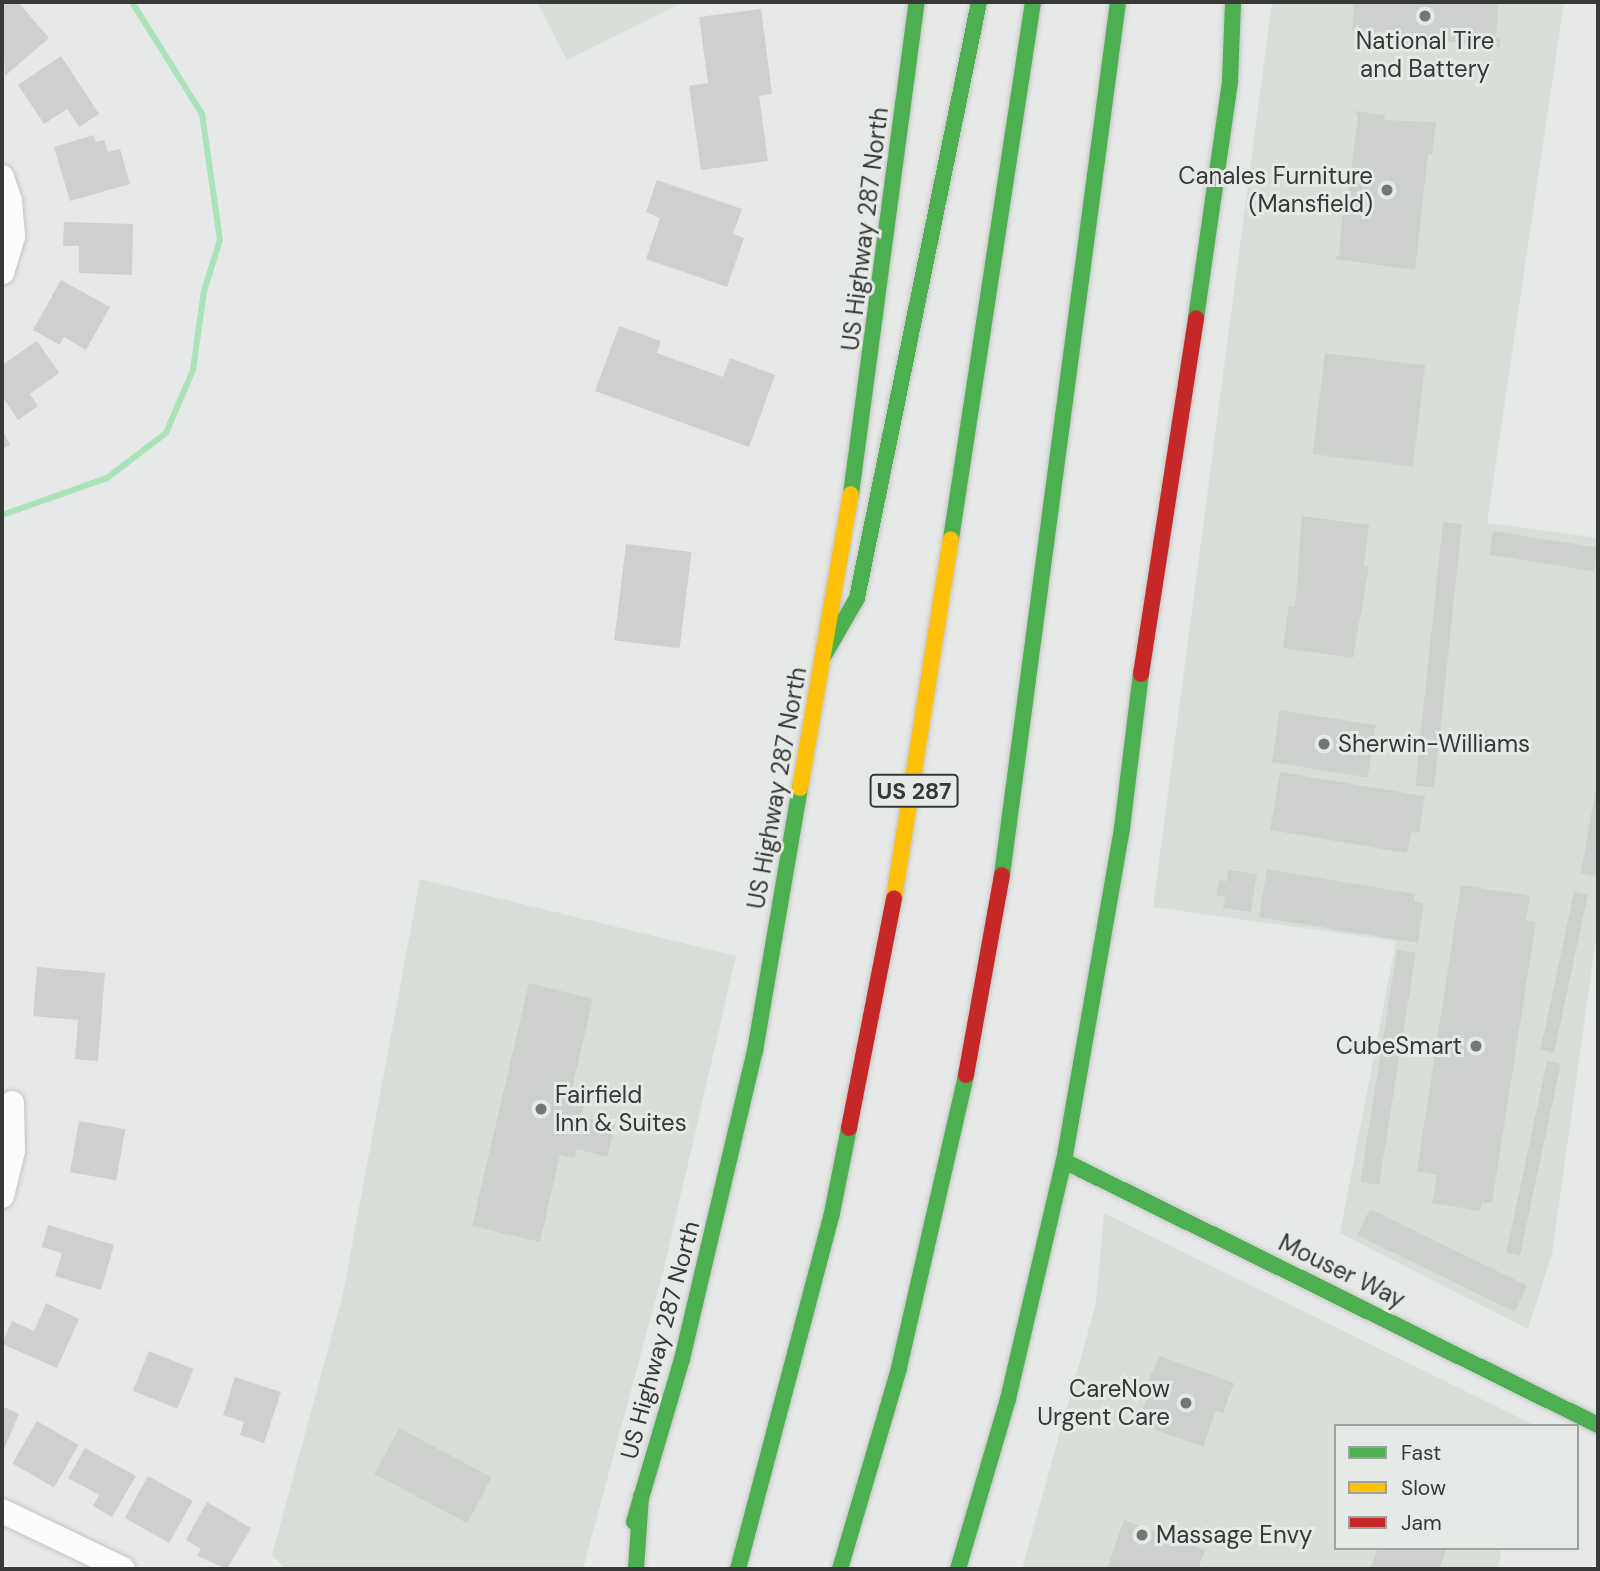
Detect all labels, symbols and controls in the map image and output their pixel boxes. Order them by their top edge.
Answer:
marker: National Tire and Battery [1417,8,1433,24]
place label: National Tire and Battery [1356,27,1494,83]
street label: US Highway 287 North [836,106,894,352]
place label: Canales Furniture (Mansfield) [1178,162,1373,218]
marker: Canales Furniture (Mansfield) [1379,182,1395,198]
street label: US Highway 287 North [742,665,812,911]
place label: Sherwin-Williams [1338,730,1530,758]
marker: Sherwin-Williams [1316,736,1332,752]
road number: US 287 [869,772,960,810]
place label: CubeSmart [1336,1032,1462,1060]
marker: CubeSmart [1468,1038,1484,1054]
place label: Fairfield Inn & Suites [555,1081,687,1137]
marker: Fairfield Inn & Suites [533,1101,549,1117]
street label: US Highway 287 North [614,1218,706,1462]
street label: Mouser Way [1274,1228,1410,1314]
place label: CareNow Urgent Care [1037,1375,1170,1431]
marker: CareNow Urgent Care [1176,1393,1196,1413]
legend [1334,1424,1579,1550]
text: Fast [1401,1439,1441,1467]
text: Slow [1401,1474,1446,1502]
text: Jam [1401,1509,1442,1537]
place label: Massage Envy [1156,1521,1312,1549]
marker: Massage Envy [1134,1527,1150,1543]

